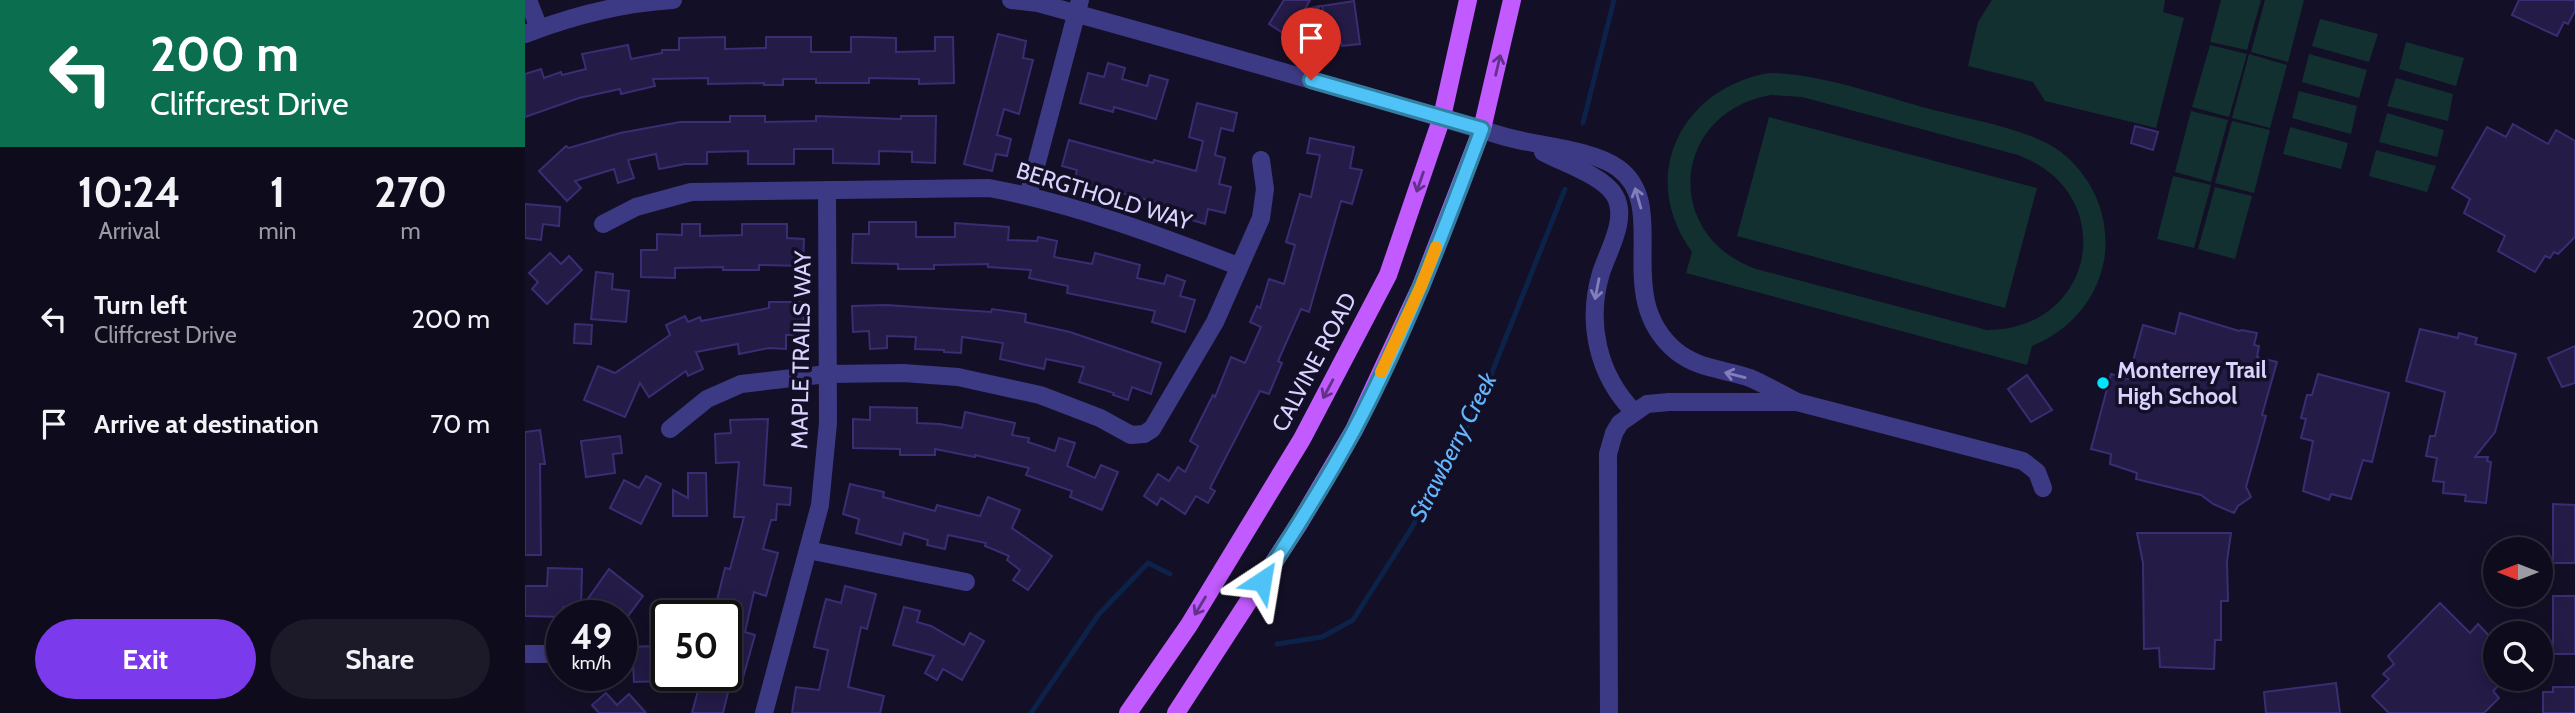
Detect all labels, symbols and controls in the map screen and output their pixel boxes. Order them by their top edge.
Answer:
pin [1281,8,1341,80]
icon: arrive [1292,19,1330,57]
text: 200 m [150,24,299,83]
icon: left [35,28,126,119]
one-way arrow [1492,54,1505,77]
text: Cliffcrest Drive [150,84,349,123]
street label: BERGTHOLD WAY [1013,156,1196,236]
text: 10:24 [78,166,181,218]
text: 1 [270,166,285,218]
text: 270 [374,166,447,218]
one-way arrow [1413,170,1425,192]
one-way arrow [1630,188,1643,210]
text: Arrival [99,217,160,245]
text: min [258,217,296,245]
text: m [401,217,421,245]
street label: MAPLE TRAILS WAY [785,250,817,449]
one-way arrow [1590,277,1604,300]
street label: CALVINE ROAD [1266,288,1362,436]
text: Turn left [94,289,187,321]
icon: left [35,300,73,338]
text: 200 m [411,303,490,335]
text: Cliffcrest Drive [94,321,237,349]
place label: Monterrey Trail High School [2117,356,2267,410]
water label: Strawberry Creek [1403,367,1503,526]
one-way arrow [1724,368,1747,381]
marker: Monterrey Trail High School [2095,375,2111,391]
one-way arrow [1321,379,1335,399]
icon: arrive [35,405,73,443]
text: Arrive at destination [94,408,319,440]
text: 70 m [430,408,490,440]
north arrow [2483,537,2553,607]
map controls [2483,537,2553,691]
position arrow [1225,544,1299,618]
one-way arrow [1193,596,1207,616]
speed limit sign: 50 [651,600,742,691]
text: 49 [571,615,612,658]
button: Exit [35,619,256,699]
button: Share [270,619,490,699]
button: search [2483,621,2553,691]
text: km/h [572,652,611,674]

